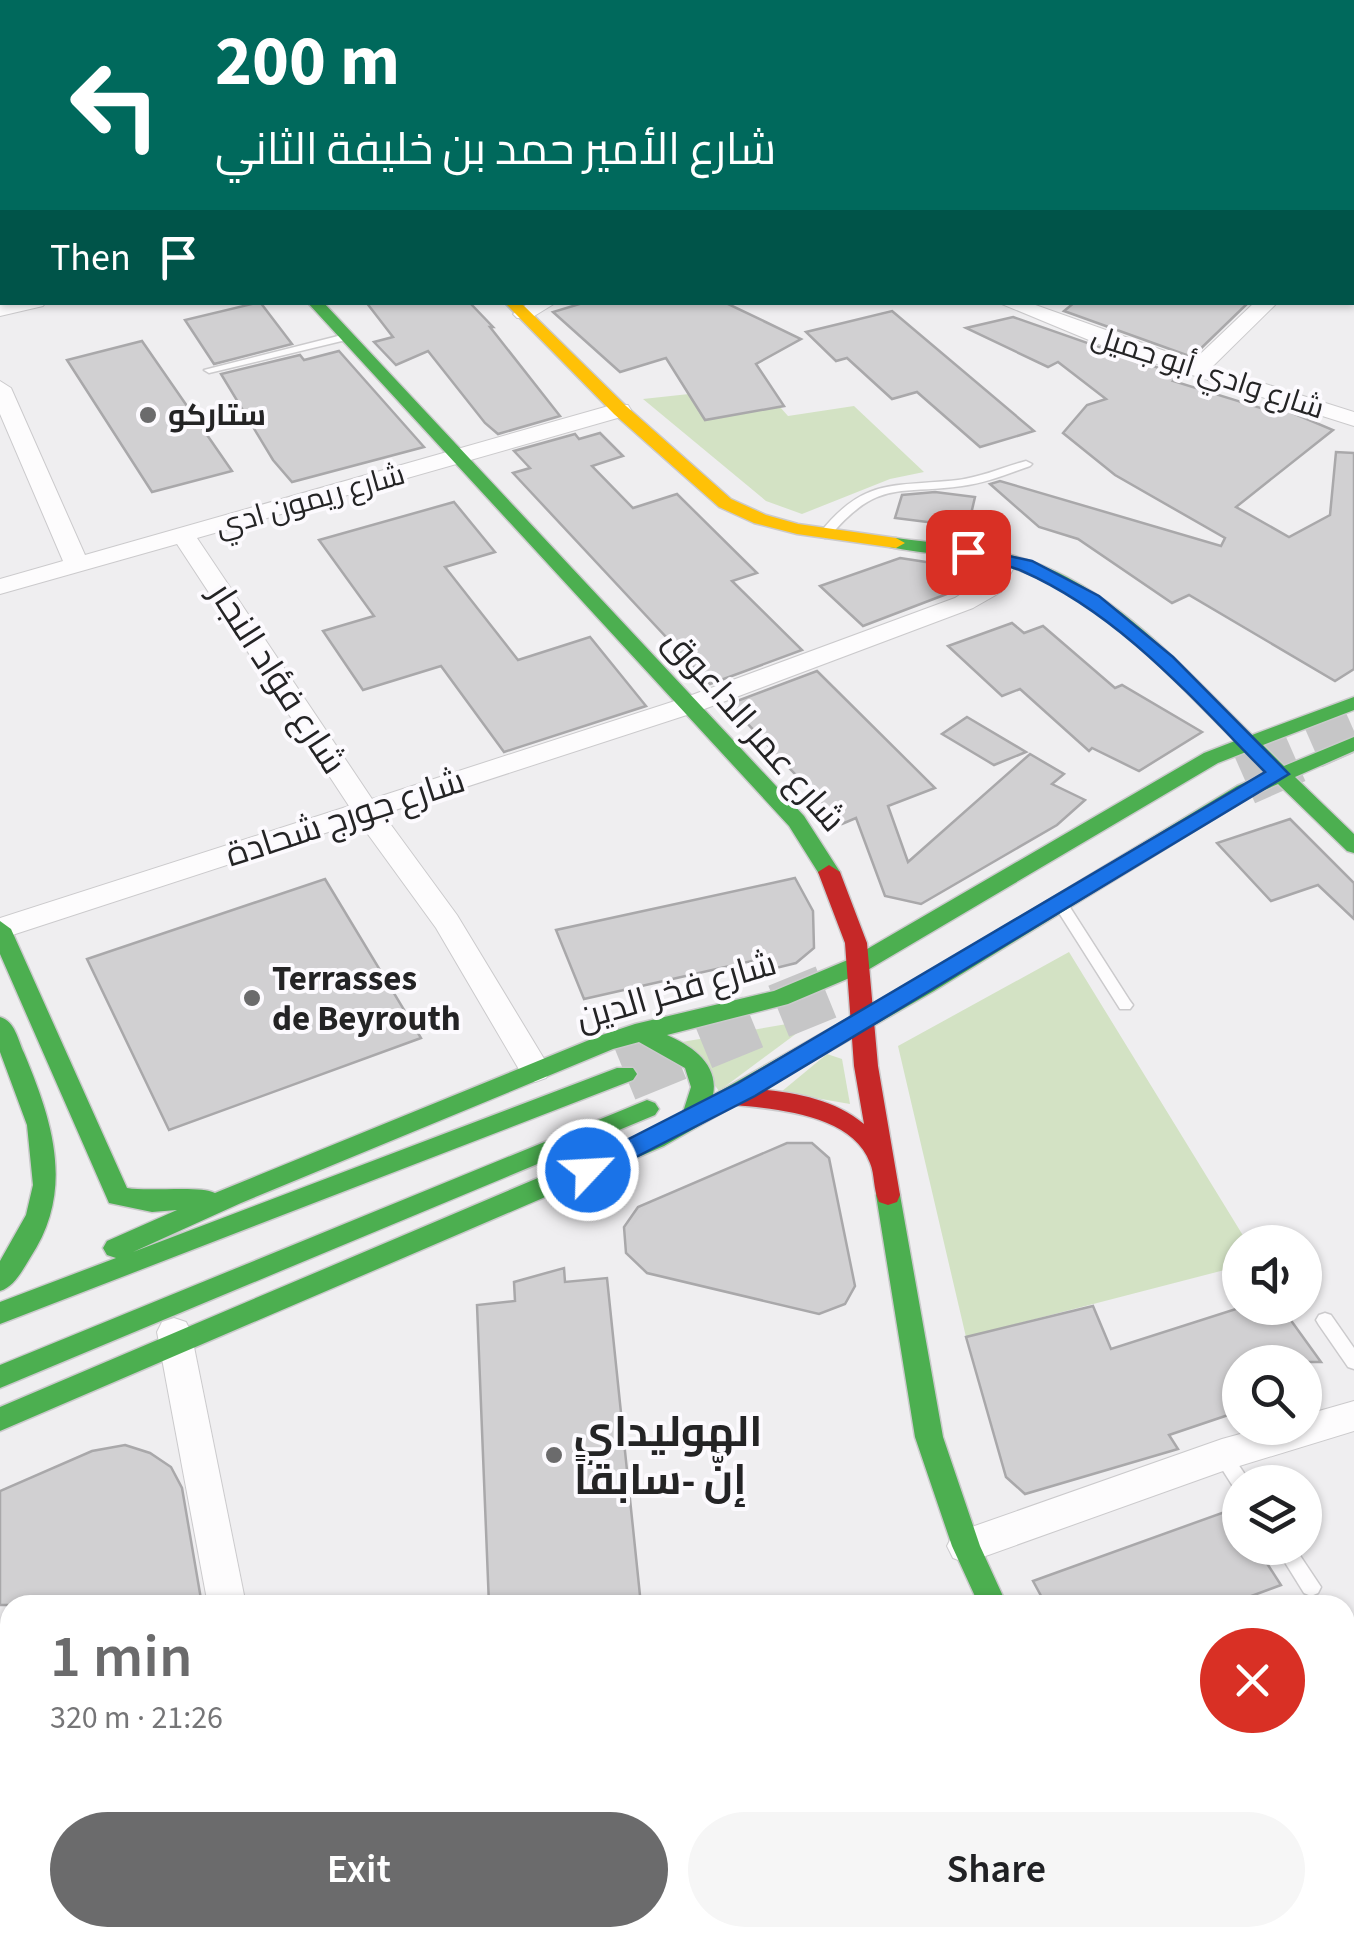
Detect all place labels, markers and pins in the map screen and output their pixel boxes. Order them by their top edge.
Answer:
place label: ستاركو [168,394,266,437]
marker: ستاركو [137,404,159,426]
pin [926,510,1011,595]
place label: Terrasses de Beyrouth [272,954,461,1044]
marker: Terrasses de Beyrouth [241,987,263,1009]
place label: الهوليداي إنّ -سابقاً [574,1403,762,1511]
marker: الهوليداي إنّ -سابقاً [543,1444,565,1466]

